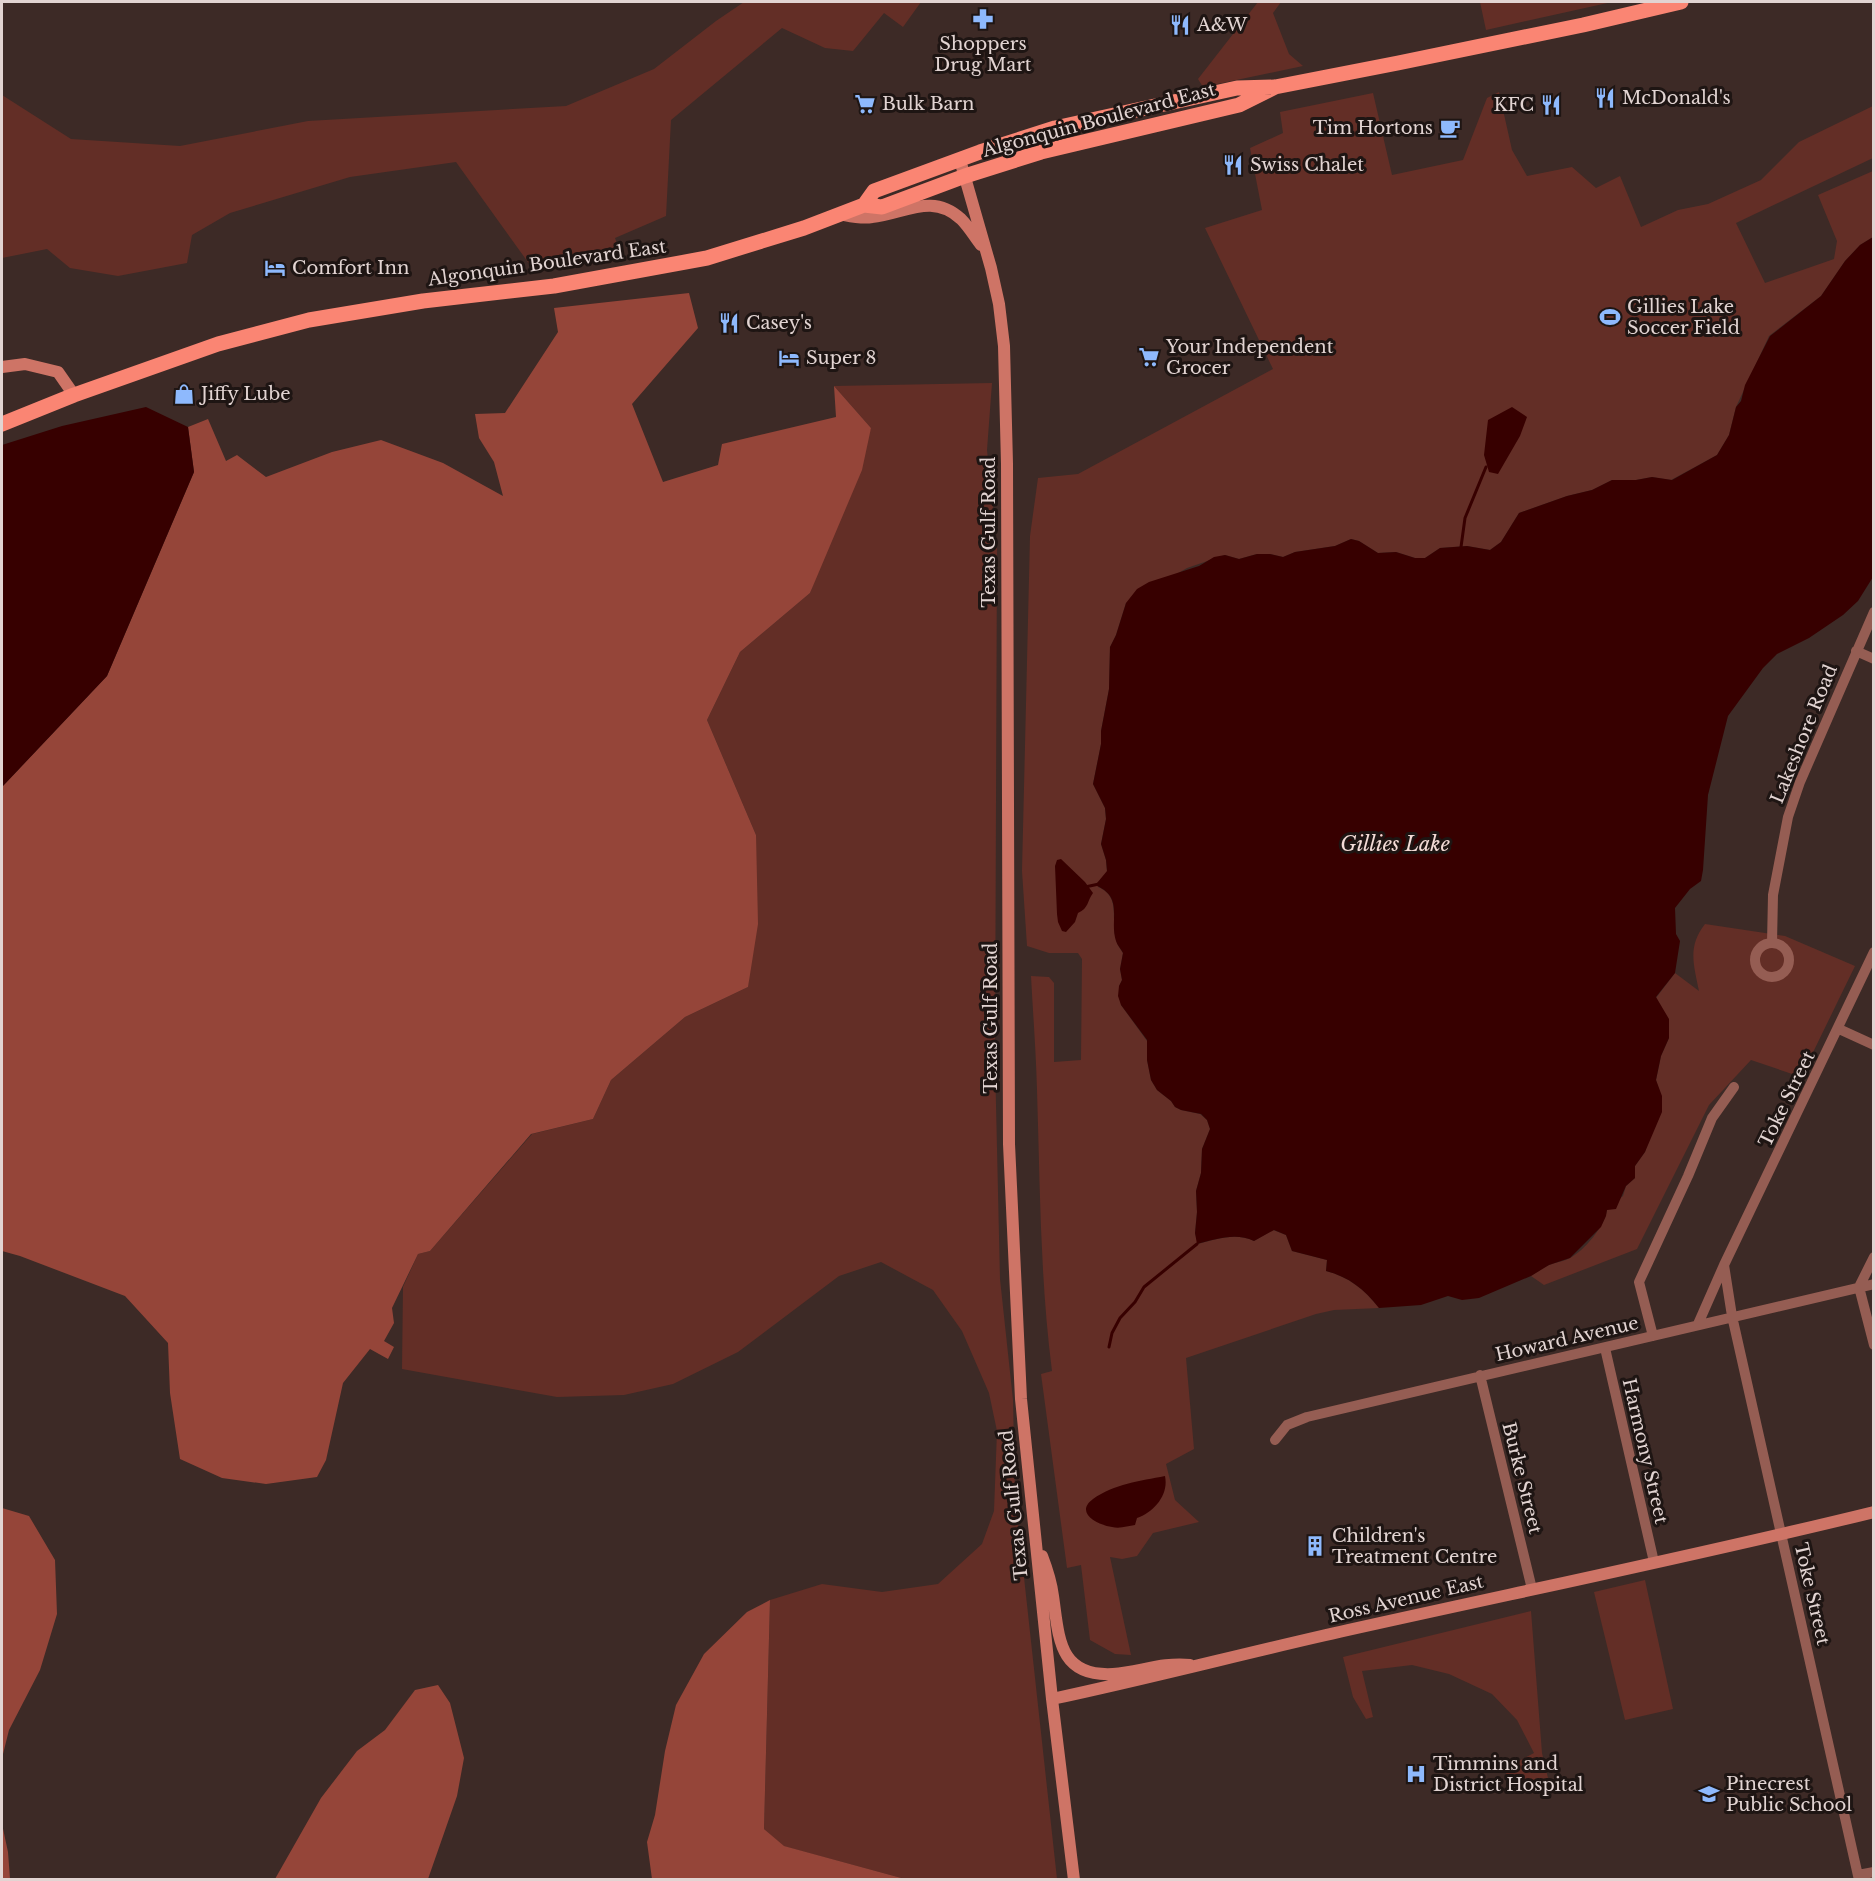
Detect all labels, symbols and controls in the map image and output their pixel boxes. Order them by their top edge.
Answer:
pharmacy icon: Shoppers Drug Mart [971,7,995,31]
restaurant icon: A&W [1168,13,1192,37]
place label: A&W [1196,14,1248,36]
place label: Shoppers Drug Mart [934,33,1032,76]
street label: Algonquin Boulevard East [979,78,1218,162]
restaurant icon: McDonald's [1593,86,1617,110]
place label: McDonald's [1622,87,1731,109]
supermarket icon: Bulk Barn [853,92,877,116]
place label: Bulk Barn [882,93,974,115]
restaurant icon: KFC [1539,93,1563,117]
place label: KFC [1493,94,1534,116]
cafe icon: Tim Hortons [1438,116,1462,140]
place label: Tim Hortons [1313,117,1433,139]
restaurant icon: Swiss Chalet [1221,153,1245,177]
place label: Swiss Chalet [1250,154,1364,176]
street label: Algonquin Boulevard East [426,235,668,291]
hotel icon: Comfort Inn [263,256,287,280]
place label: Comfort Inn [292,257,409,279]
place label: Gillies Lake Soccer Field [1627,296,1740,339]
sports icon: Gillies Lake Soccer Field [1598,305,1622,329]
restaurant icon: Casey's [717,311,741,335]
place label: Casey's [746,312,812,334]
place label: Your Independent Grocer [1165,336,1334,379]
supermarket icon: Your Independent Grocer [1137,345,1161,369]
hotel icon: Super 8 [777,346,801,370]
place label: Super 8 [806,347,876,369]
shop icon: Jiffy Lube [172,382,196,406]
place label: Jiffy Lube [199,383,291,405]
street label: Texas Gulf Road [978,456,1000,608]
street label: Lakeshore Road [1766,661,1842,807]
water label: Gillies Lake [1340,832,1450,856]
street label: Texas Gulf Road [980,942,1002,1094]
street label: Toke Street [1754,1047,1820,1151]
street label: Howard Avenue [1493,1312,1641,1366]
street label: Harmony Street [1618,1376,1672,1526]
street label: Burke Street [1497,1420,1547,1536]
street label: Texas Gulf Road [995,1429,1033,1581]
place label: Children's Treatment Centre [1332,1525,1497,1568]
building icon: Children's Treatment Centre [1303,1534,1327,1558]
street label: Toke Street [1790,1541,1834,1647]
street label: Ross Avenue East [1326,1570,1486,1628]
place label: Timmins and District Hospital [1433,1753,1584,1796]
hospital icon: Timmins and District Hospital [1404,1762,1428,1786]
place label: Pinecrest Public School [1726,1773,1852,1816]
school or university icon: Pinecrest Public School [1697,1782,1721,1806]

